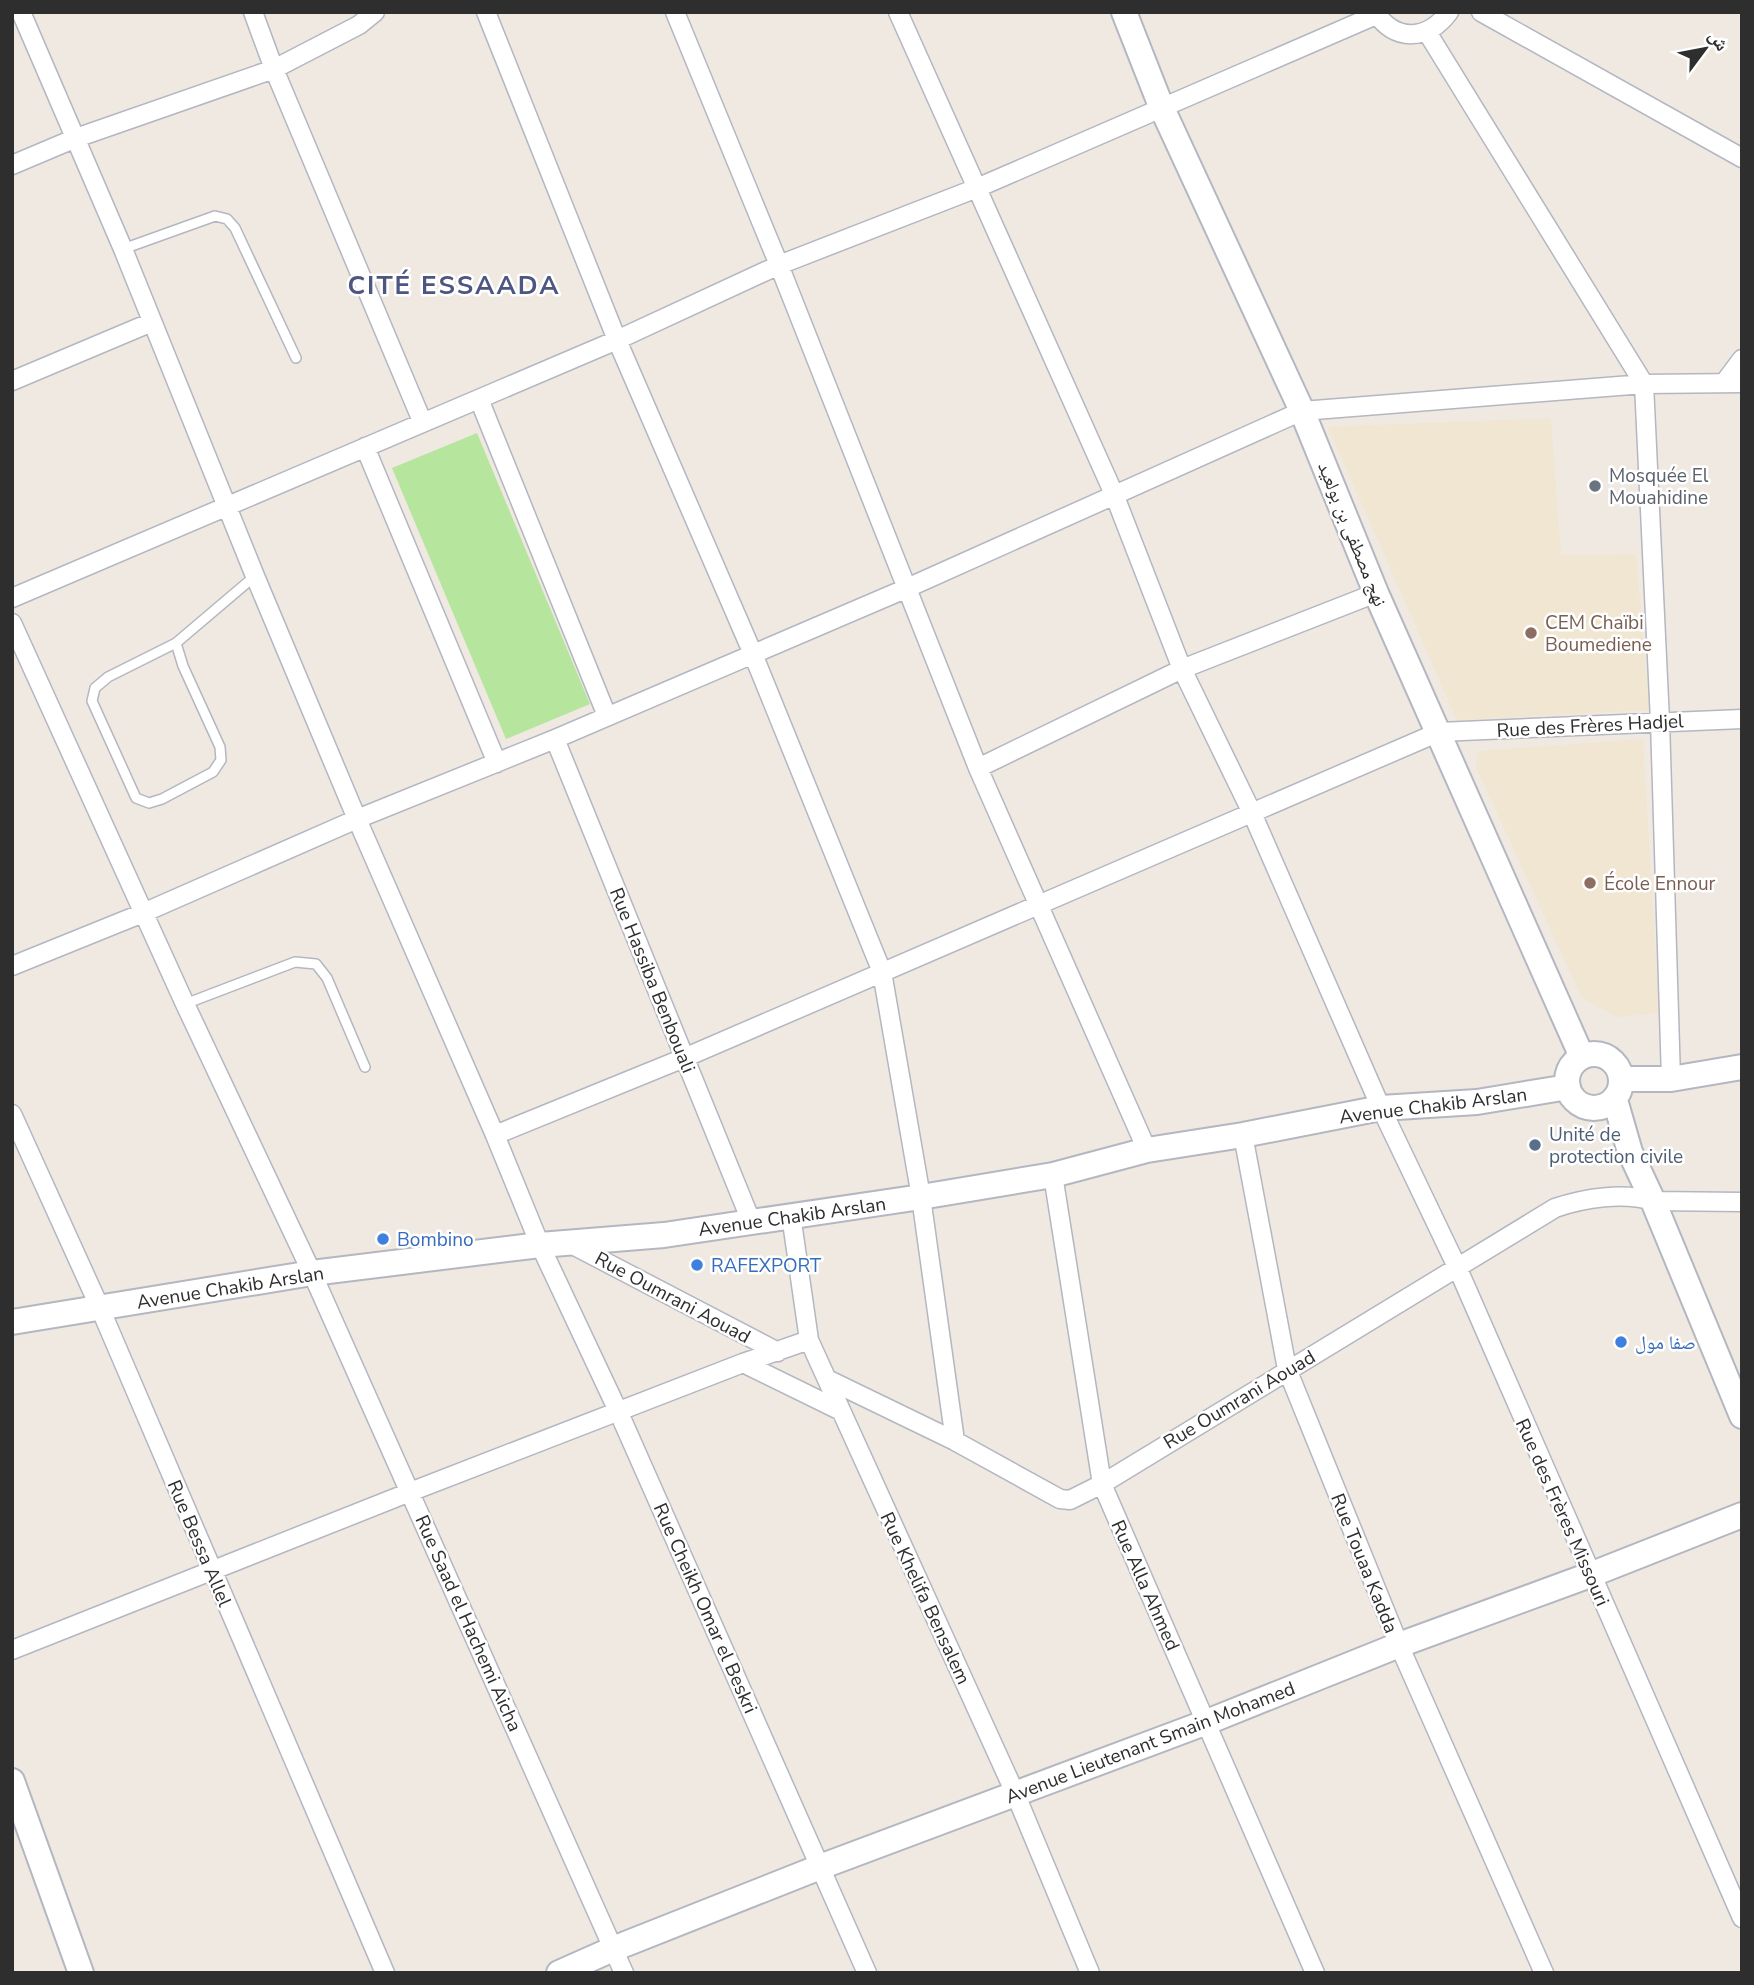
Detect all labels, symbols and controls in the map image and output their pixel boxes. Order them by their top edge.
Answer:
north arrow [1670,14,1740,84]
text: ش [1702,25,1735,56]
district label: CITÉ ESSAADA [347,268,561,303]
street label: نهج مصطفى بن بولعيد [1311,458,1393,611]
place label: Mosquée El Mouahidine [1609,463,1709,511]
marker: Mosquée El Mouahidine [1587,478,1603,494]
place label: CEM Chaïbi Boumediene [1545,610,1652,658]
marker: CEM Chaïbi Boumediene [1523,625,1539,641]
street label: Rue des Frères Hadjel [1496,708,1685,744]
place label: École Ennour [1604,871,1716,897]
marker: École Ennour [1582,875,1598,891]
street label: Rue Hassiba Benbouali [603,884,701,1077]
street label: Avenue Chakib Arslan [1338,1082,1529,1130]
place label: Unité de protection civile [1549,1122,1683,1170]
marker: Unité de protection civile [1527,1137,1543,1153]
street label: Avenue Chakib Arslan [697,1191,888,1243]
place label: Bombino [397,1227,474,1253]
marker: Bombino [375,1231,391,1247]
street label: Rue Oumrani Aouad [590,1246,755,1350]
place label: RAFEXPORT [711,1253,822,1279]
marker: RAFEXPORT [689,1257,705,1273]
street label: Avenue Chakib Arslan [135,1260,326,1316]
place label: صفا مول [1635,1330,1696,1356]
marker: صفا مول [1613,1334,1629,1350]
street label: Rue Oumrani Aouad [1159,1344,1320,1456]
street label: Rue des Frères Missouri [1509,1415,1615,1610]
street label: Rue Bessa Allel [161,1476,238,1611]
street label: Rue Touaa Kadda [1324,1490,1404,1637]
street label: Rue Cheikh Omar el Beskri [647,1499,763,1718]
street label: Rue Khelifa Bensalem [874,1508,976,1689]
street label: Rue Saad el Hachemi Aicha [409,1511,528,1736]
street label: Rue Alla Ahmed [1105,1516,1186,1655]
street label: Avenue Lieutenant Smain Mohamed [1002,1676,1299,1810]

